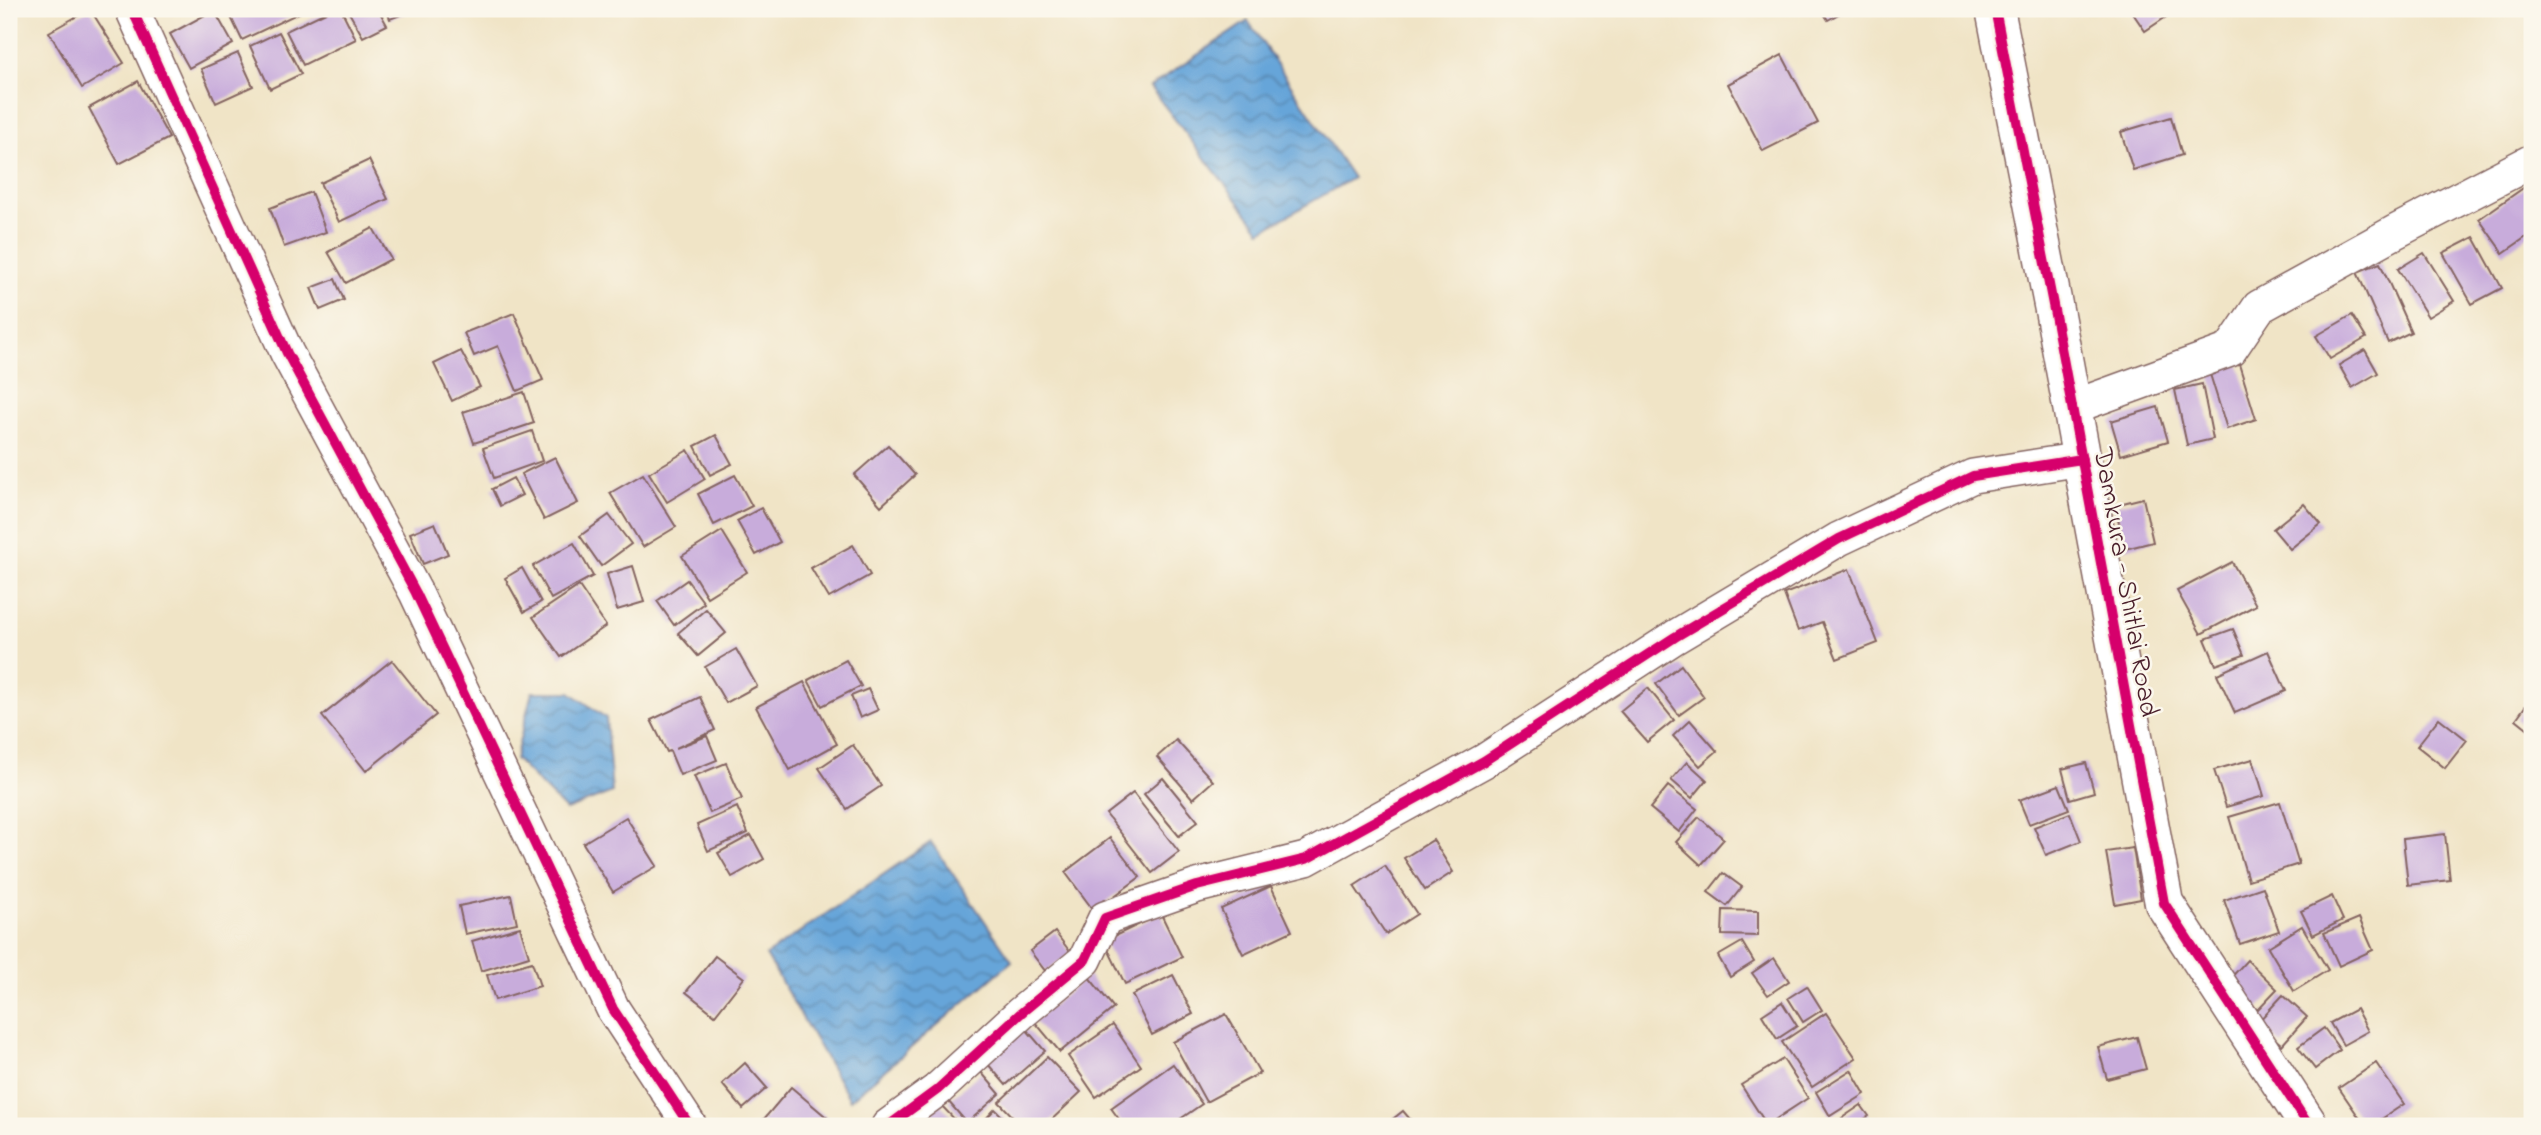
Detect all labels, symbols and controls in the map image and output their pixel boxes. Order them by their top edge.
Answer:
street label: Damkura - Shitlai Road [2081,444,2168,721]

